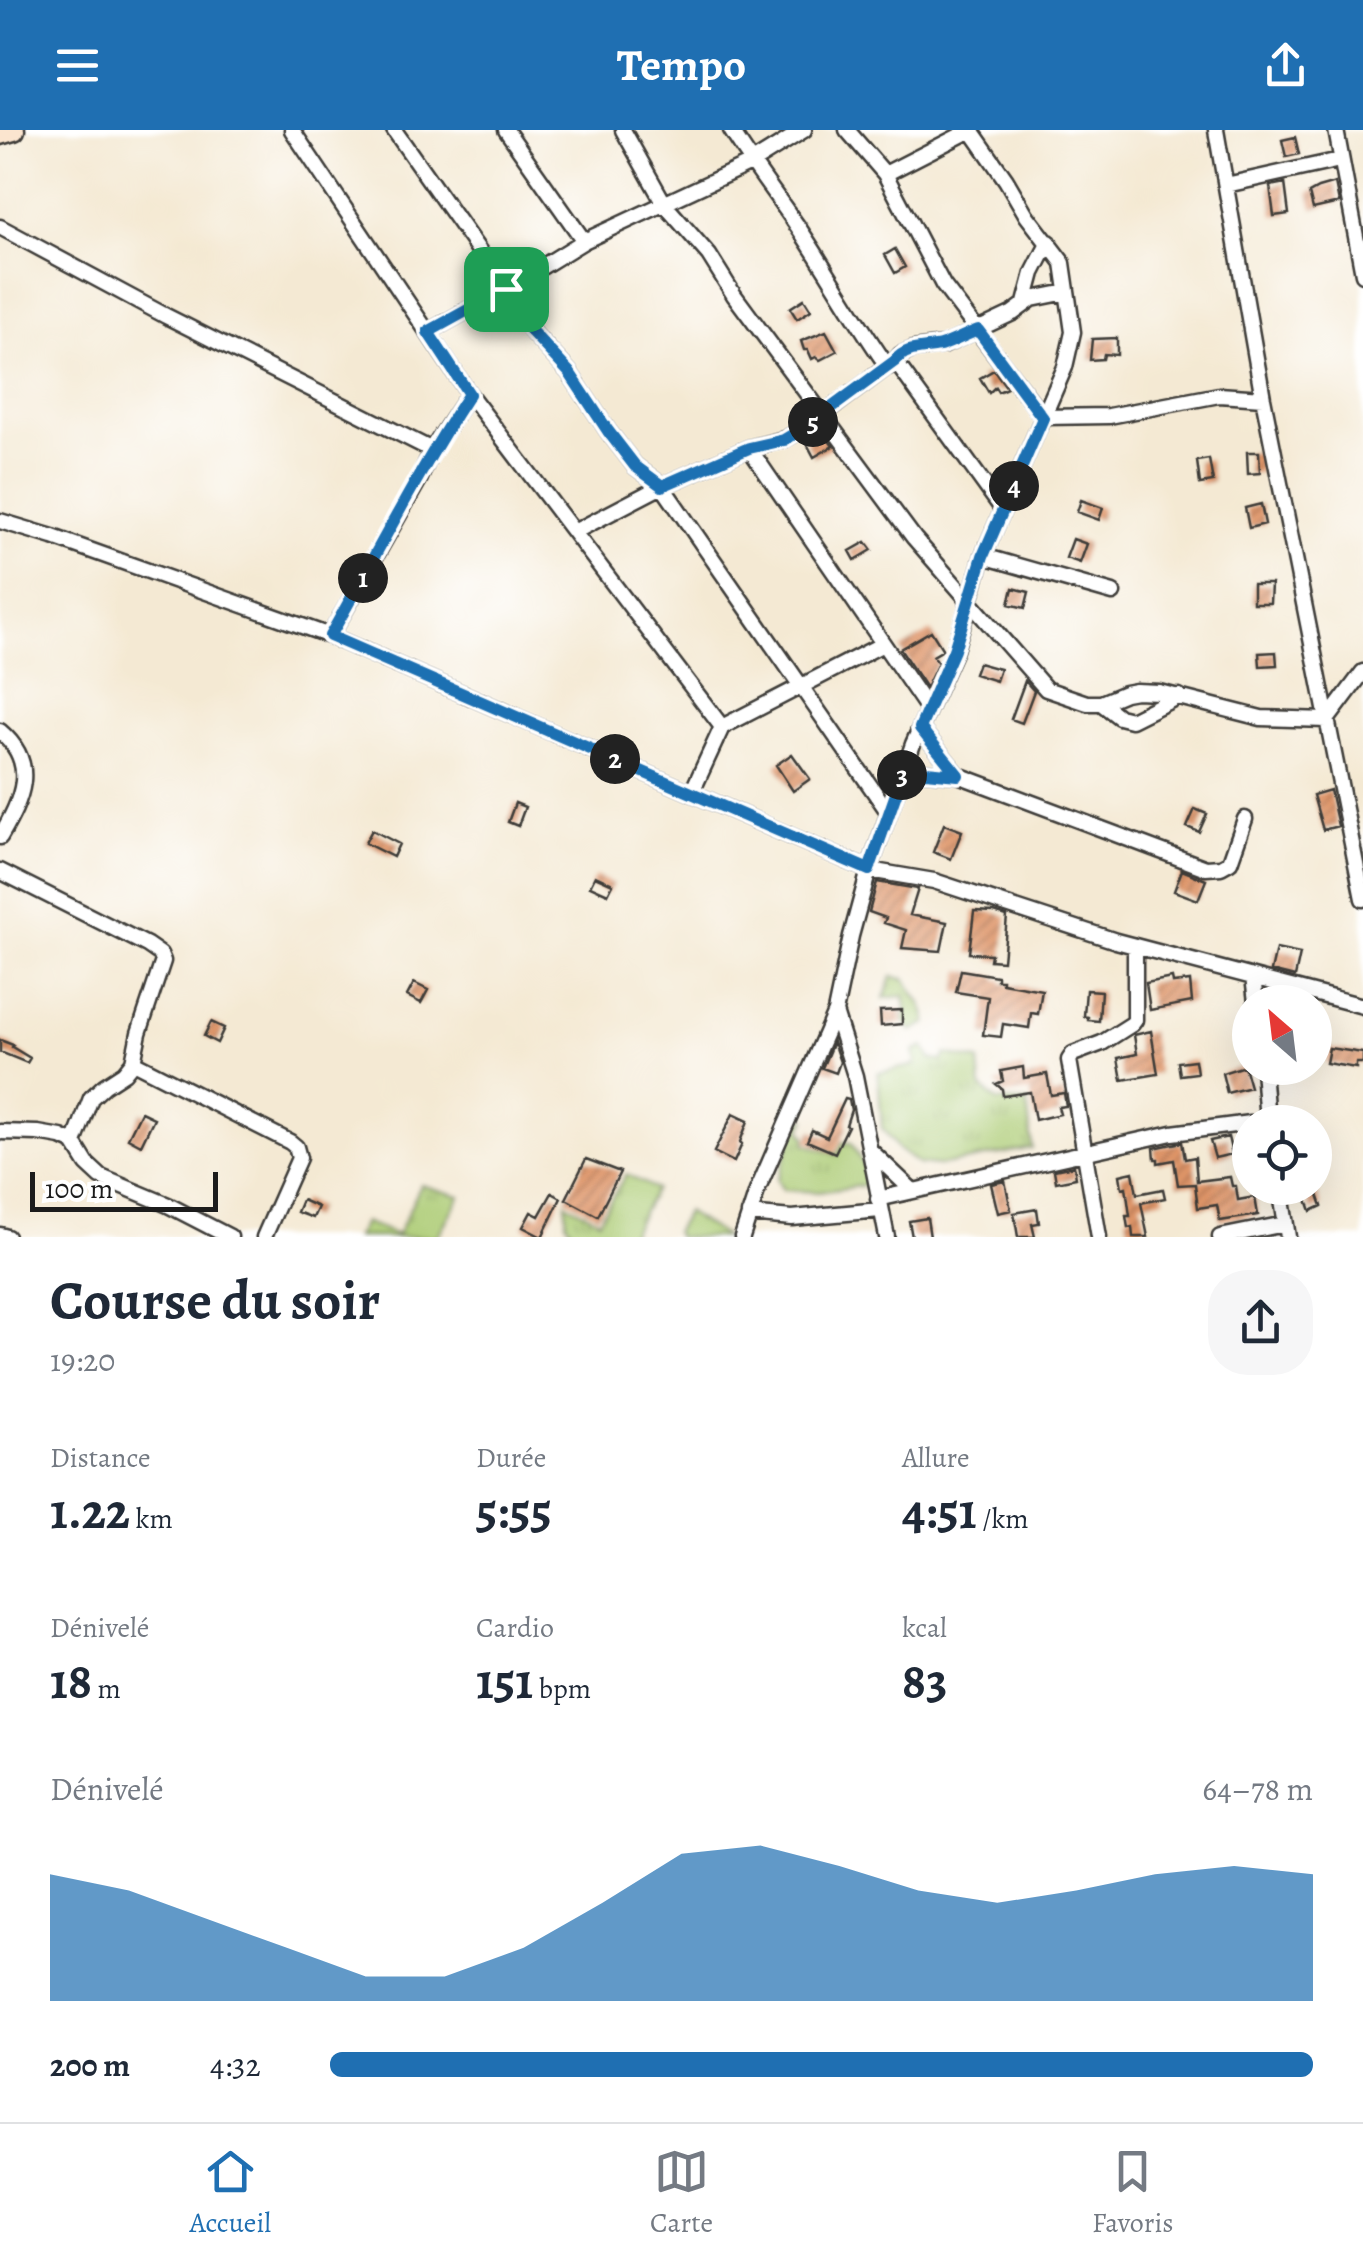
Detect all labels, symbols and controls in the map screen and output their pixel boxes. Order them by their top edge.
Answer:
text: Tempo [617,34,746,96]
icon: menu [50,38,105,93]
icon: share [1258,38,1313,93]
pin [464,247,549,332]
icon: arrive [479,262,534,317]
pin: 5 [788,397,838,447]
text: 5 [807,403,819,441]
pin: 4 [989,461,1039,511]
text: 4 [1007,467,1021,505]
pin: 1 [338,553,388,603]
text: 1 [358,559,368,597]
pin: 2 [590,734,640,784]
text: 2 [608,740,622,778]
pin: 3 [877,750,927,800]
text: 3 [896,756,908,794]
north arrow [1232,985,1332,1085]
map controls [1232,985,1332,1205]
button: locate [1232,1105,1332,1205]
scale bar [30,1167,218,1212]
text: 100 m [45,1170,113,1208]
text: Course du soir [50,1263,380,1338]
button: share [1208,1270,1313,1375]
text: 19:20 [50,1338,115,1382]
text: Distance [50,1439,150,1477]
text: Durée [476,1439,546,1477]
text: Allure [902,1439,970,1477]
text: 1.22 [50,1477,130,1545]
text: 5:55 [476,1477,552,1545]
text: 4:51 [902,1477,977,1545]
text: km [130,1500,173,1538]
text: /km [977,1500,1029,1538]
text: Dénivelé [50,1609,149,1647]
text: Cardio [476,1609,554,1647]
text: kcal [902,1609,947,1647]
text: 18 [50,1647,92,1715]
text: 151 [476,1647,533,1715]
text: 83 [902,1647,948,1715]
text: m [92,1670,121,1708]
text: bpm [533,1670,591,1708]
text: Dénivelé [50,1767,164,1811]
text: 64–78 m [1202,1767,1313,1811]
text: 200 m [50,2043,130,2087]
text: 4:32 [210,2043,261,2087]
tab: Accueil [189,2144,271,2242]
tab: Carte [650,2144,713,2242]
tab: Favoris [1092,2144,1174,2242]

